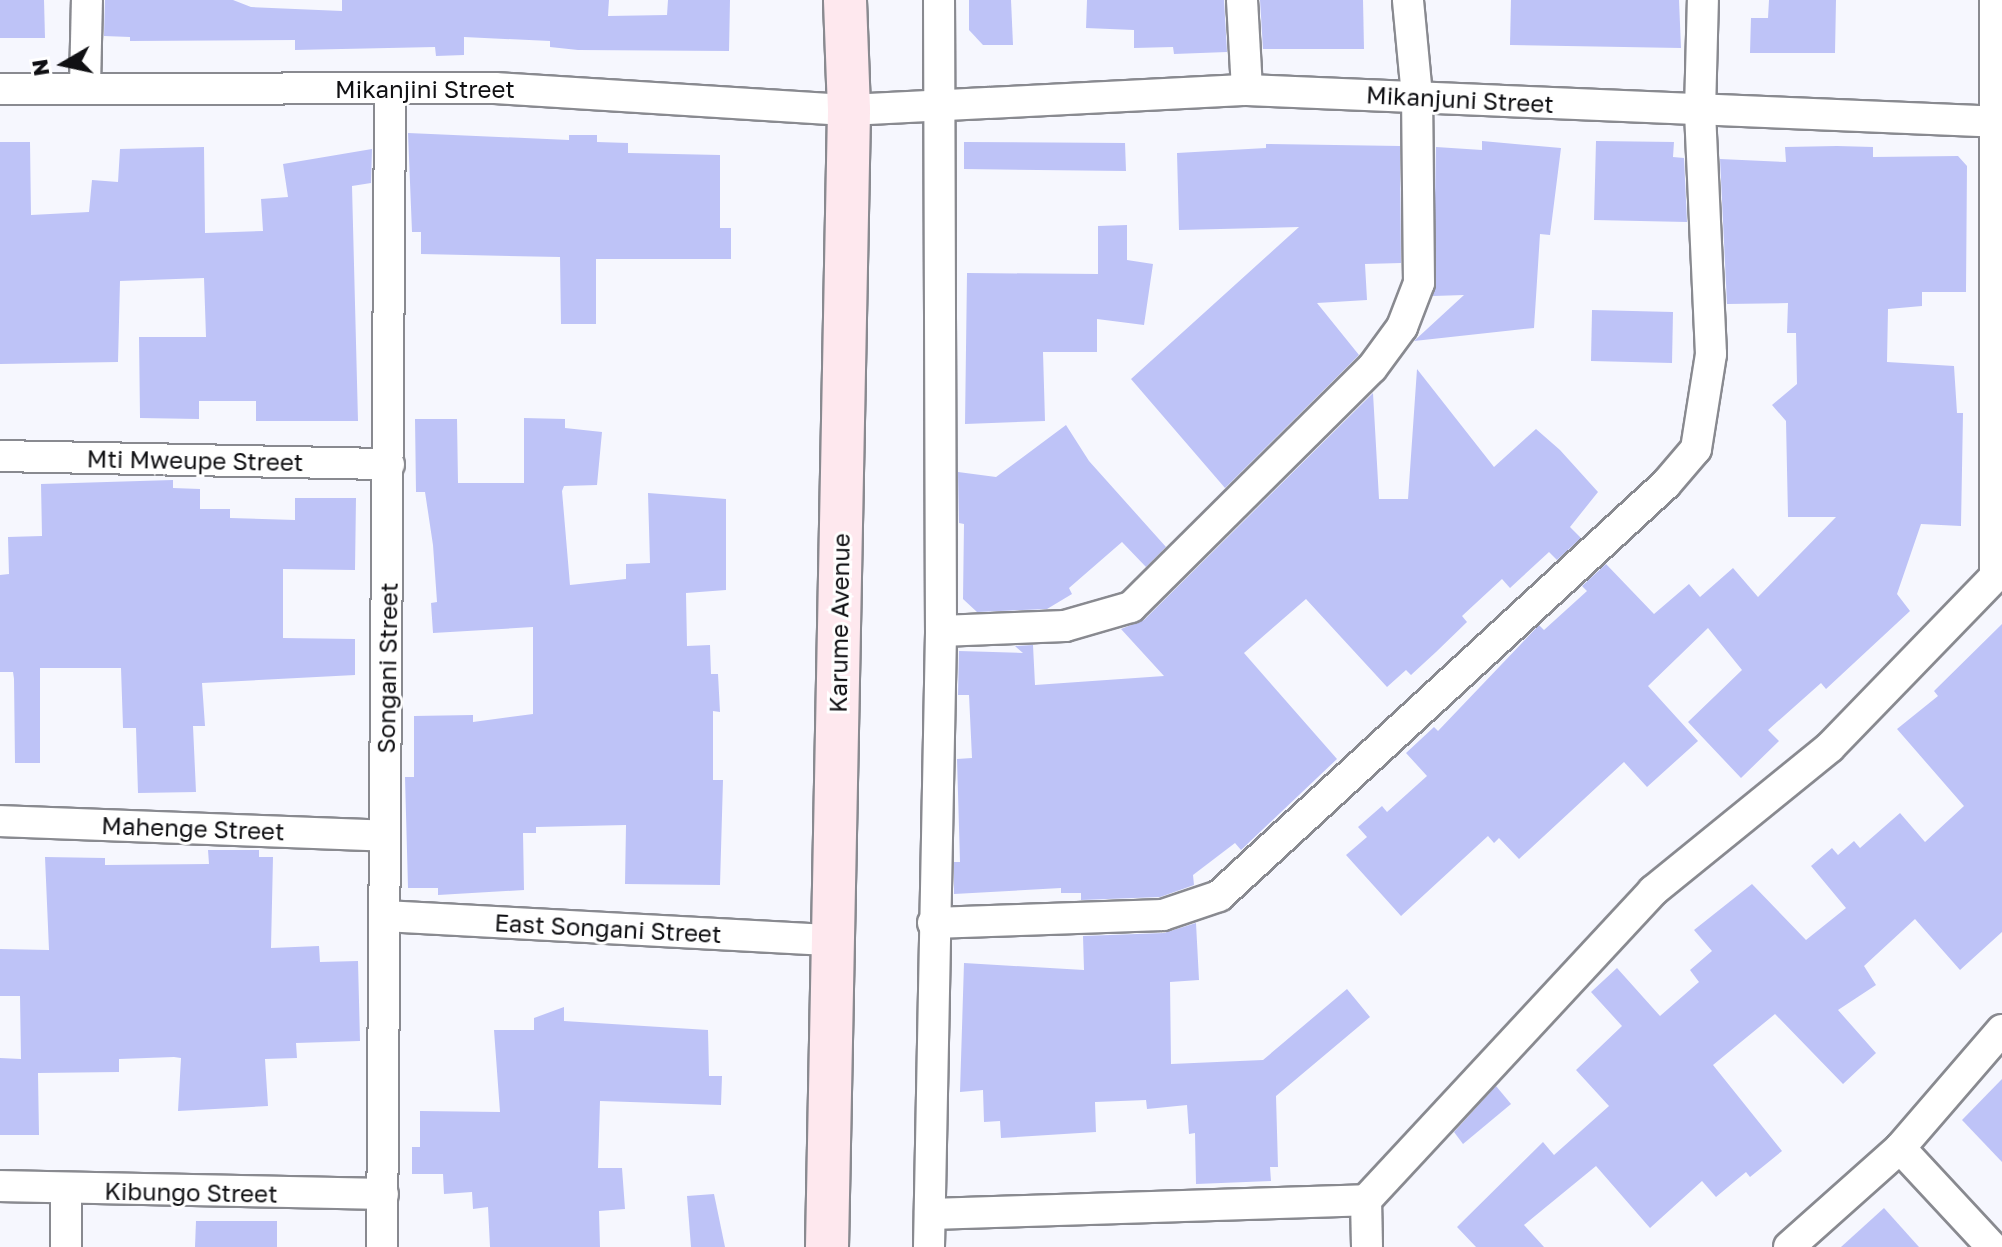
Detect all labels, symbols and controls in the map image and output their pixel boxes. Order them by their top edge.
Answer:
north arrow [24,24,104,104]
text: N [25,57,54,78]
street label: Mikanjini Street [335,75,515,103]
street label: Mikanjuni Street [1365,80,1555,118]
street label: Mti Mweupe Street [86,444,304,476]
street label: Karume Avenue [823,533,855,713]
street label: Songani Street [371,582,403,754]
street label: Mahenge Street [101,810,285,846]
street label: East Songani Street [494,908,722,948]
street label: Kibungo Street [104,1176,278,1208]

